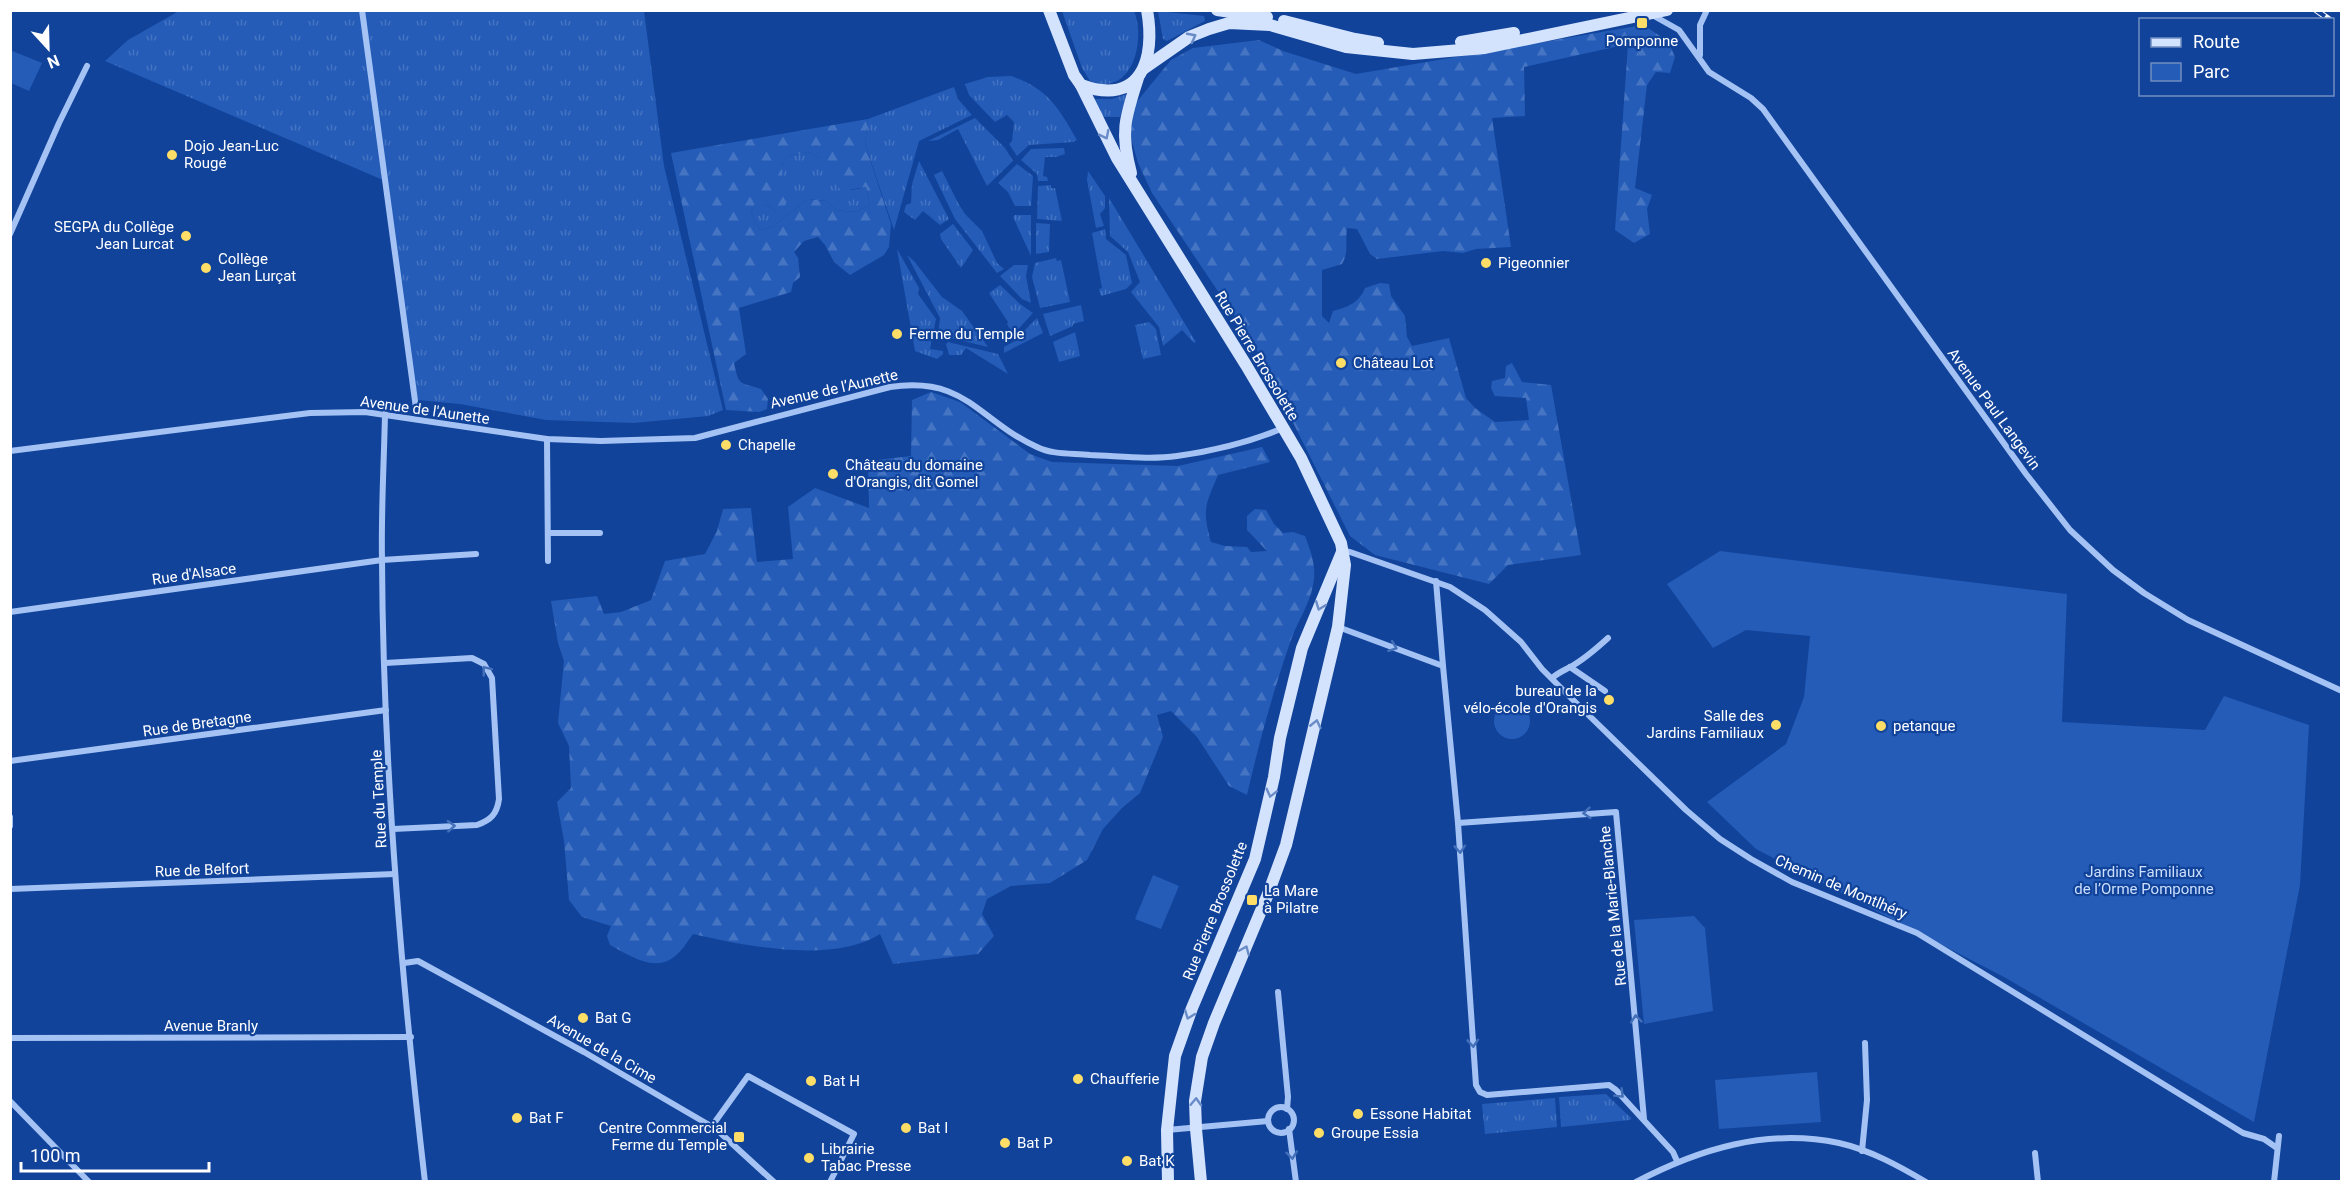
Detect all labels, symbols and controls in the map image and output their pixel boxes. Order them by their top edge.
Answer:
marker: Pomponne [1635,16,1649,30]
north arrow [18,18,78,78]
legend [2139,18,2334,96]
text: Route [2193,31,2240,52]
place label: Pomponne [1606,32,1678,50]
one-way arrow [1186,33,1196,44]
text: N [45,51,62,72]
text: Parc [2193,61,2229,82]
one-way arrow [1098,129,1109,140]
place label: Dojo Jean-Luc Rougé [184,137,279,172]
marker: Dojo Jean-Luc Rougé [165,148,179,162]
place label: SEGPA du Collège Jean Lurcat [54,218,174,253]
marker: SEGPA du Collège Jean Lurcat [179,229,193,243]
place label: Collège Jean Lurçat [218,250,296,285]
place label: Pigeonnier [1498,254,1569,272]
marker: Pigeonnier [1479,256,1493,270]
marker: Collège Jean Lurçat [199,261,213,275]
street label: Rue Pierre Brossolette [1211,288,1303,424]
place label: Ferme du Temple [909,325,1025,343]
marker: Ferme du Temple [890,327,904,341]
street label: Avenue Paul Langevin [1944,345,2044,473]
place label: Château Lot [1353,354,1434,372]
marker: Château Lot [1334,356,1348,370]
street label: Avenue de l’Aunette [768,366,900,412]
street label: Avenue de l'Aunette [359,392,491,428]
place label: Chapelle [738,436,796,454]
marker: Chapelle [719,438,733,452]
place label: Château du domaine d'Orangis, dit Gomel [845,456,983,491]
marker: Château du domaine d'Orangis, dit Gomel [826,467,840,481]
street label: Rue d'Alsace [151,559,237,589]
one-way arrow [1315,600,1328,610]
one-way arrow [1387,640,1398,653]
one-way arrow [482,665,493,676]
place label: bureau de la vélo-école d'Orangis [1463,682,1597,717]
marker: bureau de la vélo-école d'Orangis [1602,693,1616,707]
street label: Rue de Bretagne [142,707,252,741]
place label: Salle des Jardins Familiaux [1647,707,1765,742]
place label: petanque [1893,717,1956,735]
marker: Salle des Jardins Familiaux [1769,718,1783,732]
marker: petanque [1874,719,1888,733]
one-way arrow [1309,720,1322,730]
street label: Rue du Temple [367,749,391,849]
one-way arrow [1265,788,1278,798]
one-way arrow [1583,806,1592,819]
one-way arrow [447,820,456,833]
street label: Rue de la Marie-Blanche [1596,825,1630,987]
street label: Rue Pierre Brossolette [1179,839,1251,983]
one-way arrow [1453,844,1466,853]
street label: Chemin de Montlhéry [1772,851,1910,923]
street label: Rue de Belfort [155,859,250,881]
park label: Jardins Familiaux de l’Orme Pomponne [2074,863,2214,898]
place label: La Mare à Pilatre [1264,882,1319,917]
marker: La Mare à Pilatre [1245,893,1259,907]
one-way arrow [1238,945,1250,956]
place label: Bat G [595,1009,631,1027]
one-way arrow [1184,1009,1196,1020]
street label: Avenue de la Cime [544,1010,660,1088]
marker: Bat G [576,1011,590,1025]
one-way arrow [1630,1015,1643,1024]
street label: Avenue Branly [164,1017,258,1035]
one-way arrow [1466,1039,1479,1048]
place label: Chaufferie [1090,1070,1159,1088]
place label: Bat H [823,1072,860,1090]
marker: Chaufferie [1071,1072,1085,1086]
marker: Bat H [804,1074,818,1088]
one-way arrow [1612,1087,1623,1098]
one-way arrow [1190,1098,1202,1107]
place label: Essone Habitat [1370,1105,1472,1123]
marker: Essone Habitat [1351,1107,1365,1121]
place label: Bat F [529,1109,563,1127]
marker: Bat F [510,1111,524,1125]
place label: Centre Commercial Ferme du Temple [599,1119,727,1154]
place label: Bat I [918,1119,948,1137]
marker: Bat I [899,1121,913,1135]
place label: Groupe Essia [1331,1124,1419,1142]
marker: Groupe Essia [1312,1126,1326,1140]
marker: Centre Commercial Ferme du Temple [732,1130,746,1144]
place label: Bat P [1017,1134,1053,1152]
scale bar [21,1135,208,1173]
marker: Bat P [998,1136,1012,1150]
place label: Librairie Tabac Presse [821,1140,911,1175]
text: 100 m [30,1145,81,1166]
marker: Librairie Tabac Presse [802,1151,816,1165]
one-way arrow [1286,1151,1298,1160]
place label: Bat K [1139,1152,1175,1170]
marker: Bat K [1120,1154,1134,1168]

